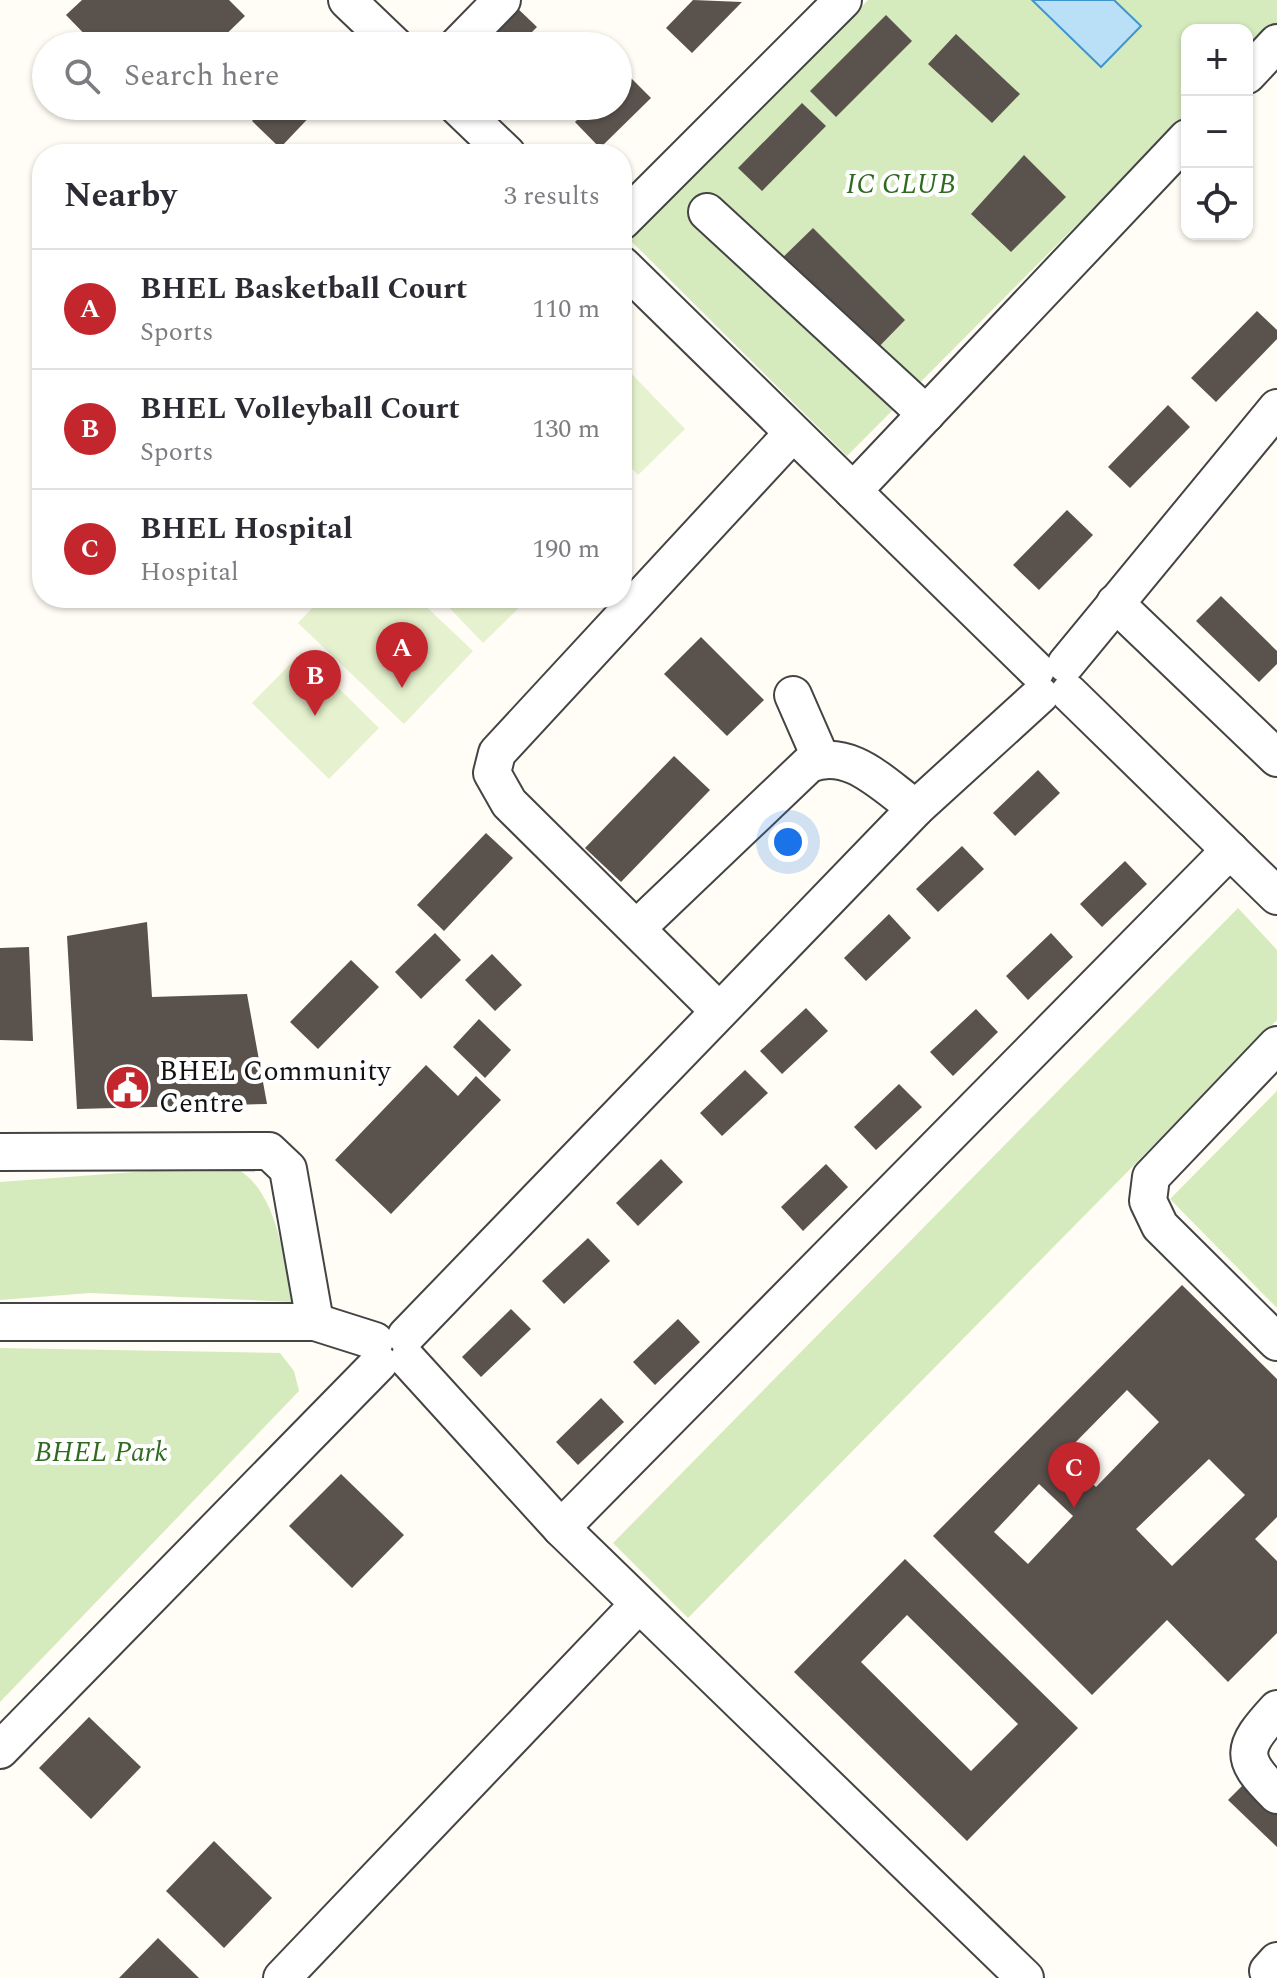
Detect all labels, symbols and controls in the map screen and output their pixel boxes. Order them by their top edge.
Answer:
map controls [1181,24,1253,240]
button: + [1181,24,1253,96]
search box [32,32,632,120]
text: Search here [124,53,280,99]
icon: search [60,54,104,98]
button: − [1181,96,1253,168]
park label: IC CLUB [846,163,956,206]
button: locate [1181,168,1253,240]
text: Nearby [64,170,177,222]
text: 3 results [504,176,600,216]
text: BHEL Basketball Court [140,266,467,312]
text: A [80,289,100,329]
text: 110 m [532,289,600,329]
text: Sports [140,312,213,352]
text: BHEL Volleyball Court [140,386,460,432]
text: B [81,409,99,449]
text: 130 m [532,409,600,449]
text: Sports [140,432,213,472]
text: BHEL Hospital [140,506,353,552]
text: C [81,529,99,569]
text: 190 m [532,529,600,569]
text: Hospital [140,552,239,592]
pin: A [376,622,428,688]
pin: B [289,650,341,716]
your location [768,822,808,862]
place label: BHEL Community Centre [159,1050,392,1125]
public building icon: BHEL Community Centre [104,1063,152,1111]
park label: BHEL Park [34,1431,168,1474]
pin: C [1048,1442,1100,1508]

